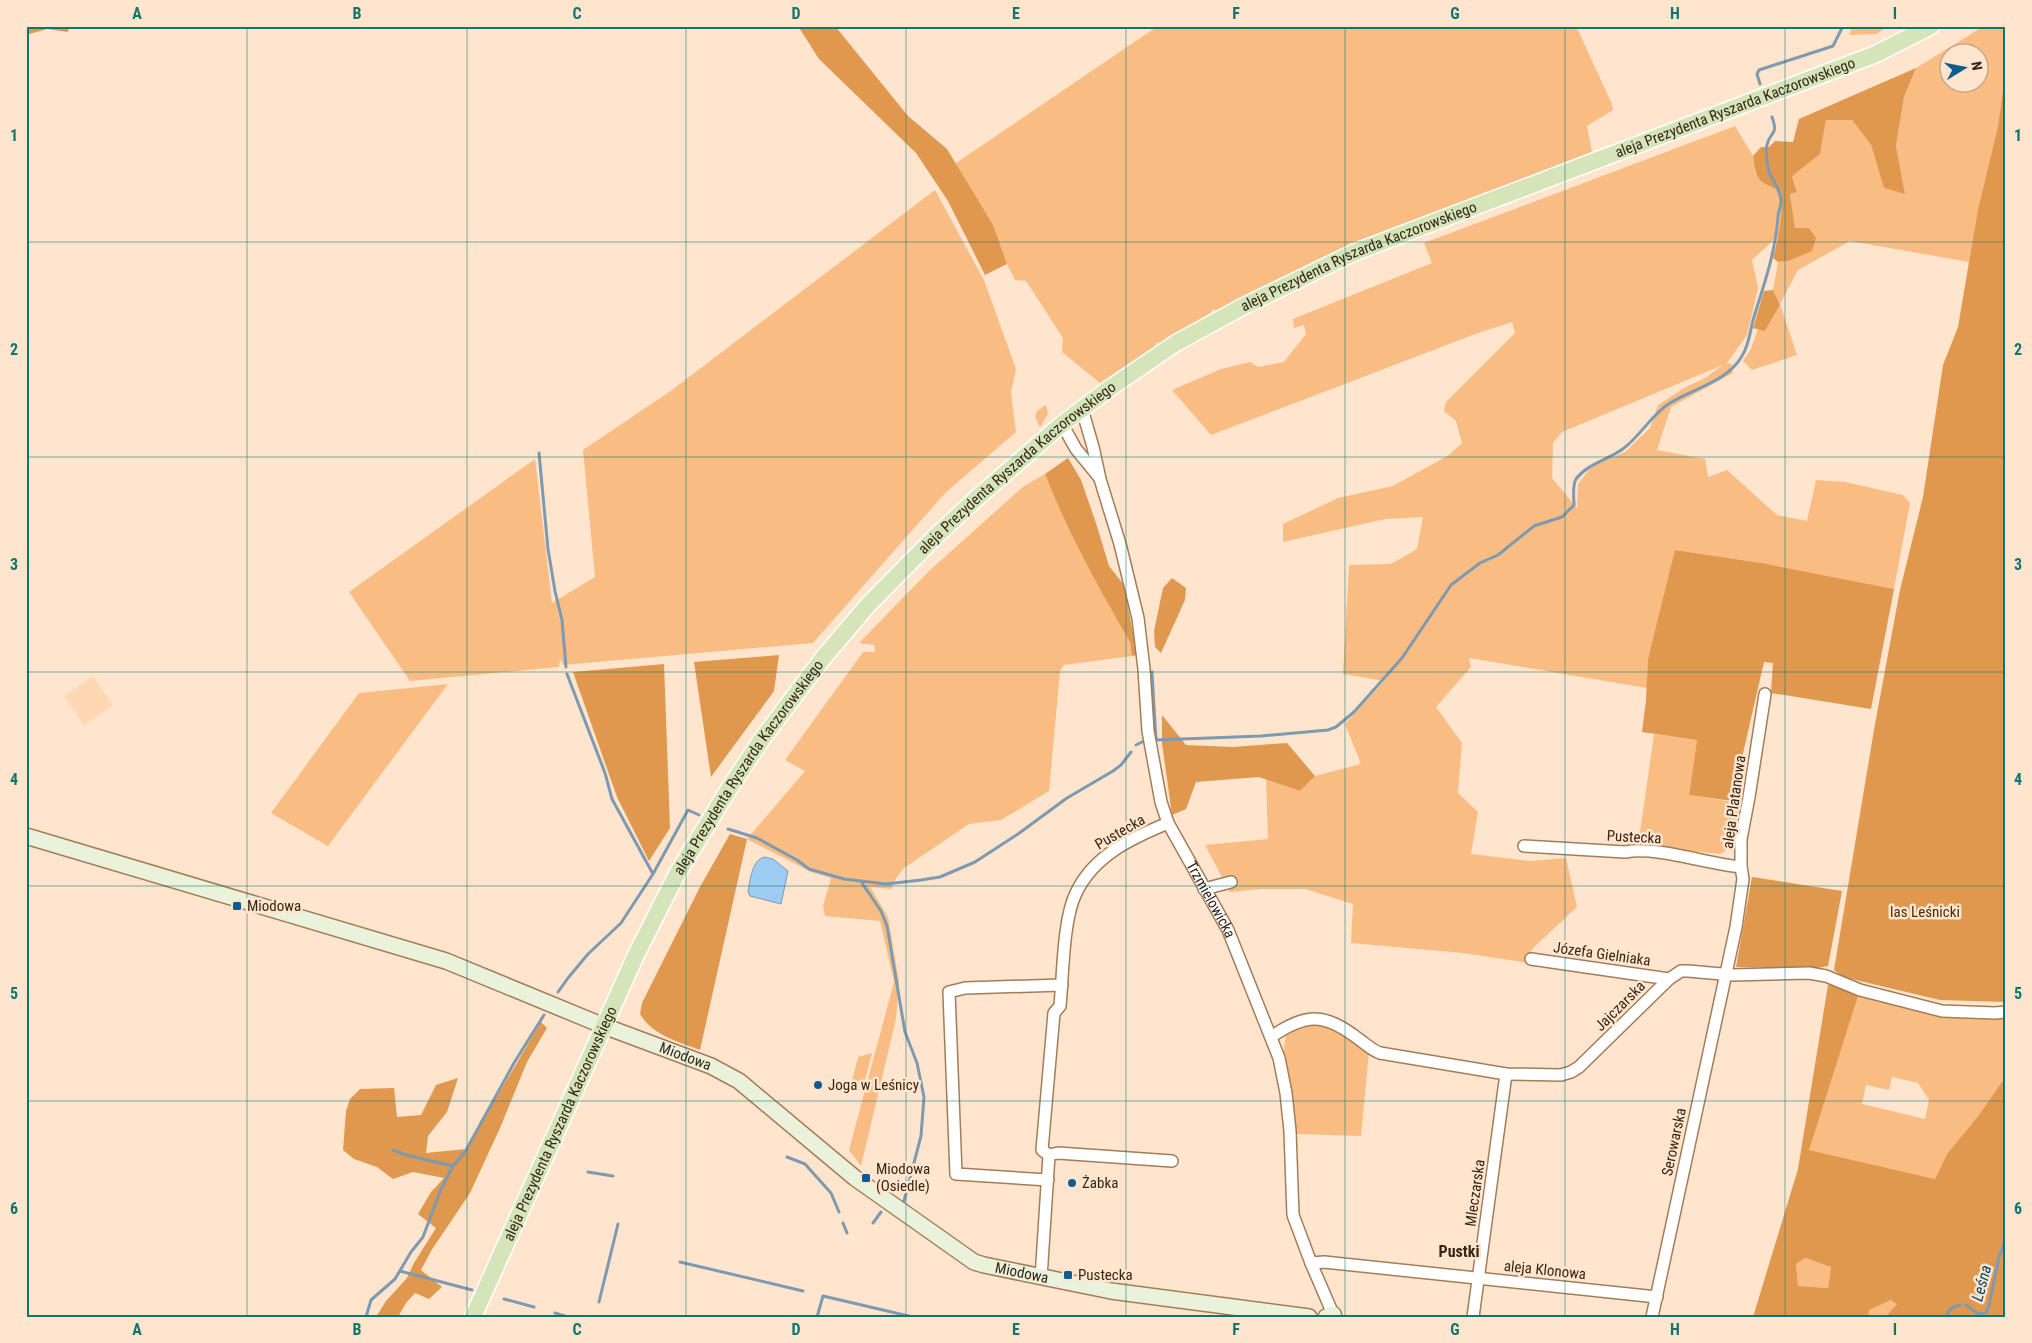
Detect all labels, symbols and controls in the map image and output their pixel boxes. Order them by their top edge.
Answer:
text: A [132,4,142,23]
text: B [353,4,362,23]
text: C [572,4,582,23]
text: D [791,4,801,23]
text: E [1012,4,1020,23]
text: F [1232,4,1240,23]
text: G [1450,4,1460,23]
text: H [1670,4,1680,23]
text: I [1893,4,1897,23]
north arrow [1940,42,1990,92]
street label: aleja Prezydenta Ryszarda Kaczorowskiego [1612,54,1858,161]
text: N [1968,60,1985,71]
text: 1 [10,126,18,145]
text: 1 [2014,126,2022,145]
street label: aleja Prezydenta Ryszarda Kaczorowskiego [1238,198,1479,315]
text: 2 [10,340,18,359]
text: 2 [2014,340,2022,359]
street label: aleja Prezydenta Ryszarda Kaczorowskiego [914,378,1119,558]
text: 3 [10,555,18,574]
text: 3 [2014,555,2022,574]
street label: aleja Prezydenta Ryszarda Kaczorowskiego [670,657,827,878]
street label: aleja Platanowa [1719,754,1749,850]
text: 4 [10,770,18,789]
text: 4 [2014,770,2022,789]
street label: Pustecka [1092,811,1148,853]
street label: Pustecka [1606,827,1662,847]
street label: Trzmielowicka [1182,858,1239,940]
place label: Miodowa [247,897,301,915]
marker: Miodowa [231,900,243,912]
park label: las Leśnicki [1890,903,1960,921]
street label: Józefa Gielniaka [1552,938,1652,970]
street label: Jajczarska [1591,977,1649,1035]
text: 5 [10,984,18,1003]
text: 5 [2014,984,2022,1003]
street label: aleja Prezydenta Ryszarda Kaczorowskiego [499,1004,621,1244]
street label: Miodowa [657,1039,714,1074]
place label: Joga w Leśnicy [828,1076,919,1094]
marker: Joga w Leśnicy [812,1079,824,1091]
street label: Serowarska [1658,1106,1690,1178]
street label: Mleczarska [1461,1158,1489,1228]
place label: Miodowa (Osiedle) [876,1160,930,1195]
marker: Miodowa (Osiedle) [860,1172,872,1184]
place label: Żabka [1082,1174,1118,1192]
marker: Żabka [1066,1177,1078,1189]
text: 6 [10,1199,18,1218]
text: 6 [2014,1199,2022,1218]
district label: Pustki [1439,1242,1479,1261]
street label: aleja Klonowa [1503,1257,1587,1283]
street label: Miodowa [993,1258,1050,1287]
water label: Leśna [1968,1263,1995,1303]
place label: Pustecka [1078,1266,1133,1284]
marker: Pustecka [1062,1269,1074,1281]
text: A [132,1320,142,1339]
text: B [353,1320,362,1339]
text: C [572,1320,582,1339]
text: D [791,1320,801,1339]
text: E [1012,1320,1020,1339]
text: F [1232,1320,1240,1339]
text: G [1450,1320,1460,1339]
text: H [1670,1320,1680,1339]
text: I [1893,1320,1897,1339]

